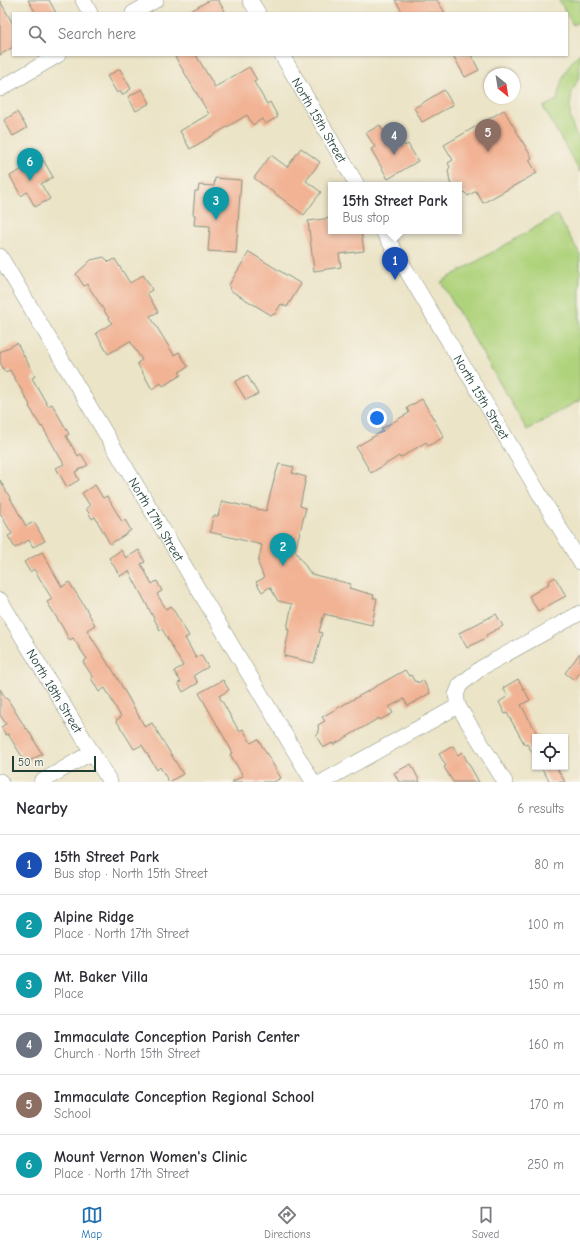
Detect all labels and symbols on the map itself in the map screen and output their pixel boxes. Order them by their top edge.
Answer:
north arrow [484,68,520,104]
street label: North 15th Street [289,75,350,166]
pin: 5 [475,119,501,152]
pin: 4 [381,122,407,155]
pin: 6 [17,148,43,181]
pin: 3 [203,187,229,220]
pin: 1 [382,247,408,280]
street label: North 15th Street [450,352,513,443]
your location [367,408,387,428]
street label: North 17th Street [125,475,187,565]
pin: 2 [270,533,296,566]
street label: North 18th Street [23,646,86,737]
scale bar [12,754,96,773]

